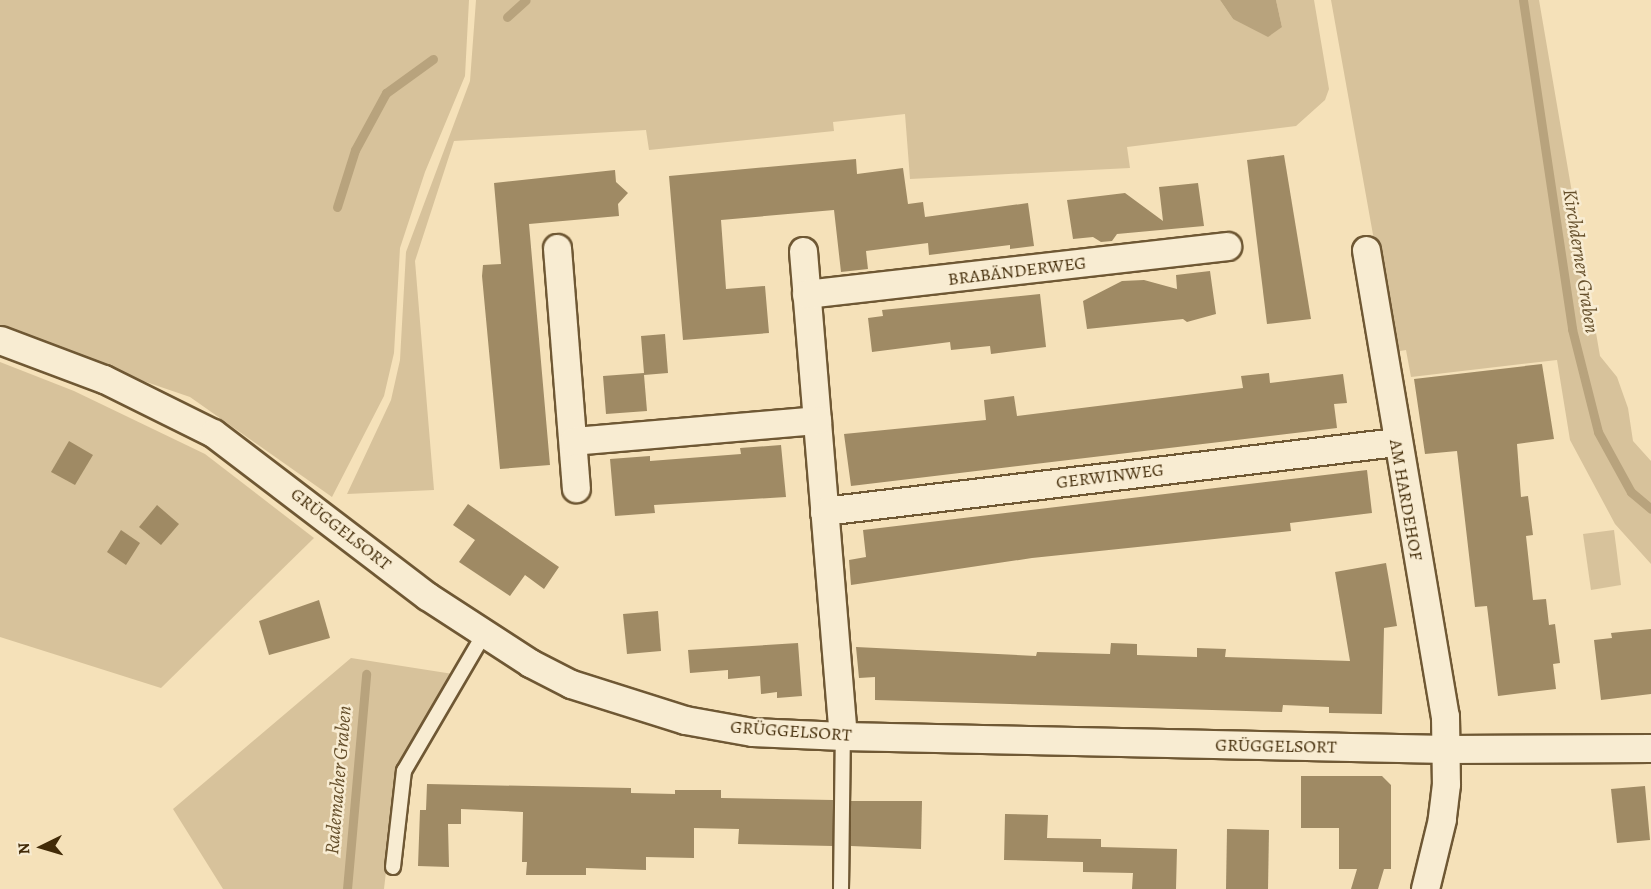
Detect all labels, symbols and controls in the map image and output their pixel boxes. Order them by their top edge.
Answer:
water label: Kirchderner Graben [1558,187,1604,335]
street label: BRABÄNDERWEG [947,252,1087,290]
street label: AM HARDEHOF [1385,438,1427,562]
street label: GERWINWEG [1055,459,1165,493]
street label: GRÜGGELSORT [286,483,396,575]
water label: Rademacher Graben [320,705,356,855]
street label: GRÜGGELSORT [730,716,852,746]
street label: GRÜGGELSORT [1215,734,1337,758]
north arrow [12,817,72,877]
text: N [13,842,36,855]

